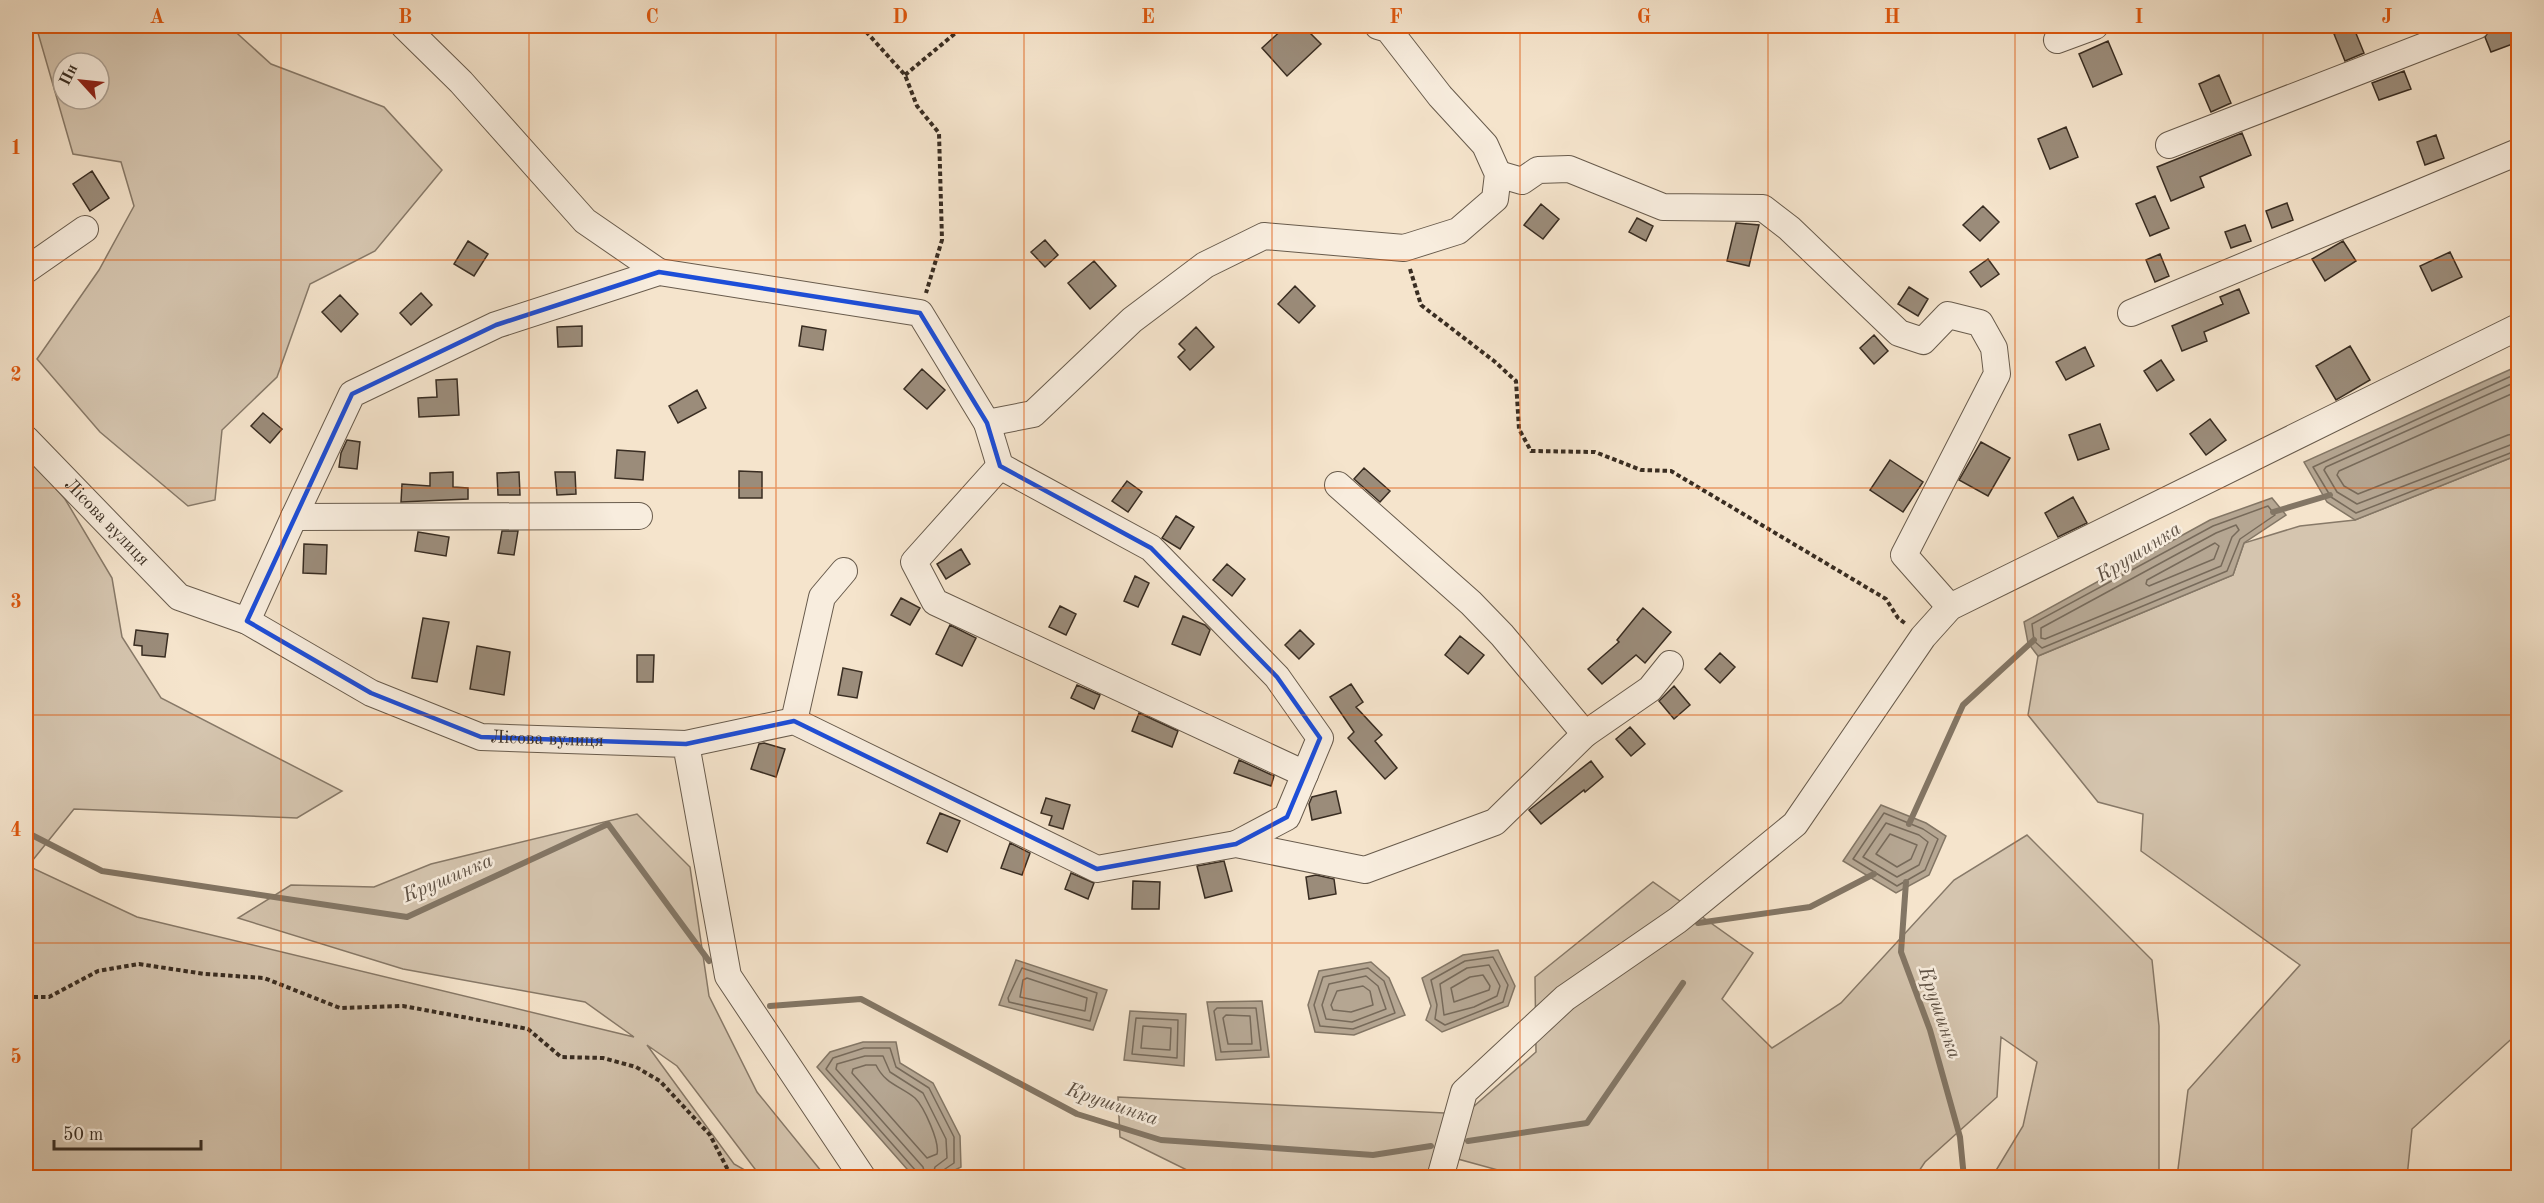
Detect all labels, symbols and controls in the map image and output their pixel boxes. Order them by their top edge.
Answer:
text: A [149,8,165,28]
text: B [398,8,412,28]
text: C [645,8,659,28]
text: D [892,8,908,28]
text: E [1141,8,1155,28]
text: F [1389,8,1403,28]
text: G [1637,8,1651,28]
text: H [1884,8,1900,28]
text: I [2135,8,2143,28]
text: J [2382,8,2393,28]
north arrow [51,51,111,111]
text: Пн [57,62,82,89]
text: 1 [10,139,22,159]
text: 2 [10,366,22,386]
street label: Лісова вулиця [61,475,153,569]
water label: Крушинка [2092,519,2185,587]
text: 3 [10,593,22,613]
street label: Лісова вулиця [490,728,604,750]
text: 4 [10,821,22,841]
water label: Крушинка [399,851,496,907]
water label: Крушинка [1914,964,1964,1062]
text: 5 [10,1047,22,1068]
water label: Крушинка [1063,1080,1161,1130]
scale bar [54,1113,201,1151]
text: 50 m [63,1126,103,1144]

